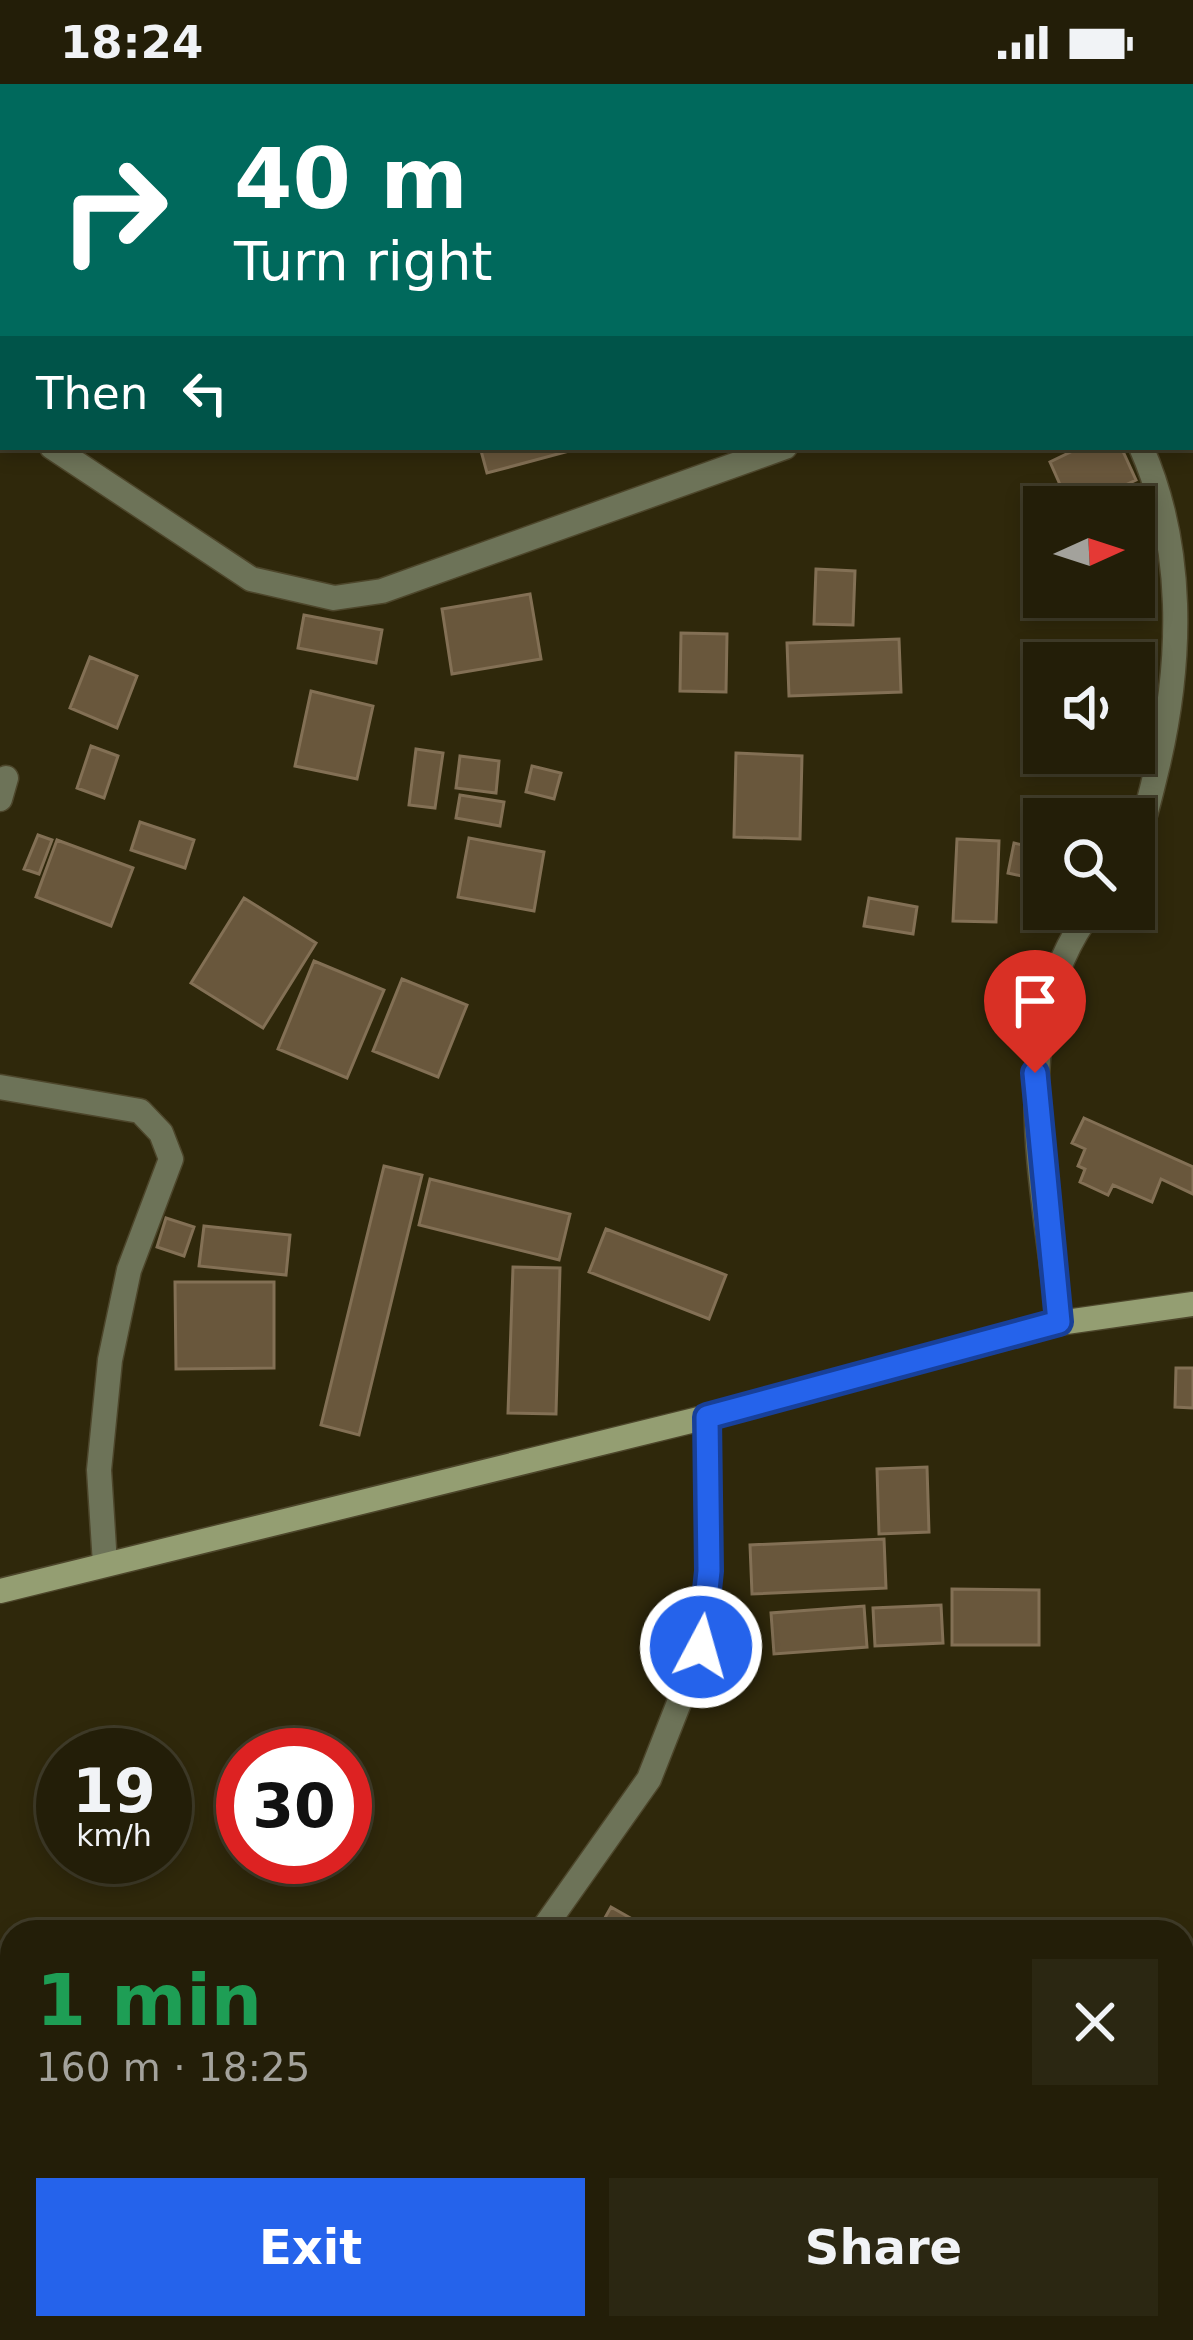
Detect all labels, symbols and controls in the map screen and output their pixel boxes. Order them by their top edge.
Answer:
text: 18:24 [60,16,203,69]
text: 40 m [234,130,468,228]
icon: right [36,132,192,288]
text: Turn right [234,230,493,293]
icon: left [172,360,238,426]
text: Then [36,367,148,420]
north arrow [1023,486,1155,618]
map controls [1023,486,1155,930]
button: sound [1023,642,1155,774]
button: search [1023,798,1155,930]
pin [984,950,1086,1073]
icon: arrive [1002,968,1068,1034]
position arrow [638,1584,764,1710]
speed limit sign: 30 [216,1728,372,1884]
text: 19 [72,1756,156,1826]
text: km/h [76,1818,152,1853]
text: 1 min [36,1958,262,2042]
button: close [1032,1959,1158,2085]
text: 160 m · 18:25 [36,2045,310,2090]
button: Exit [36,2178,585,2316]
button: Share [609,2178,1158,2316]

